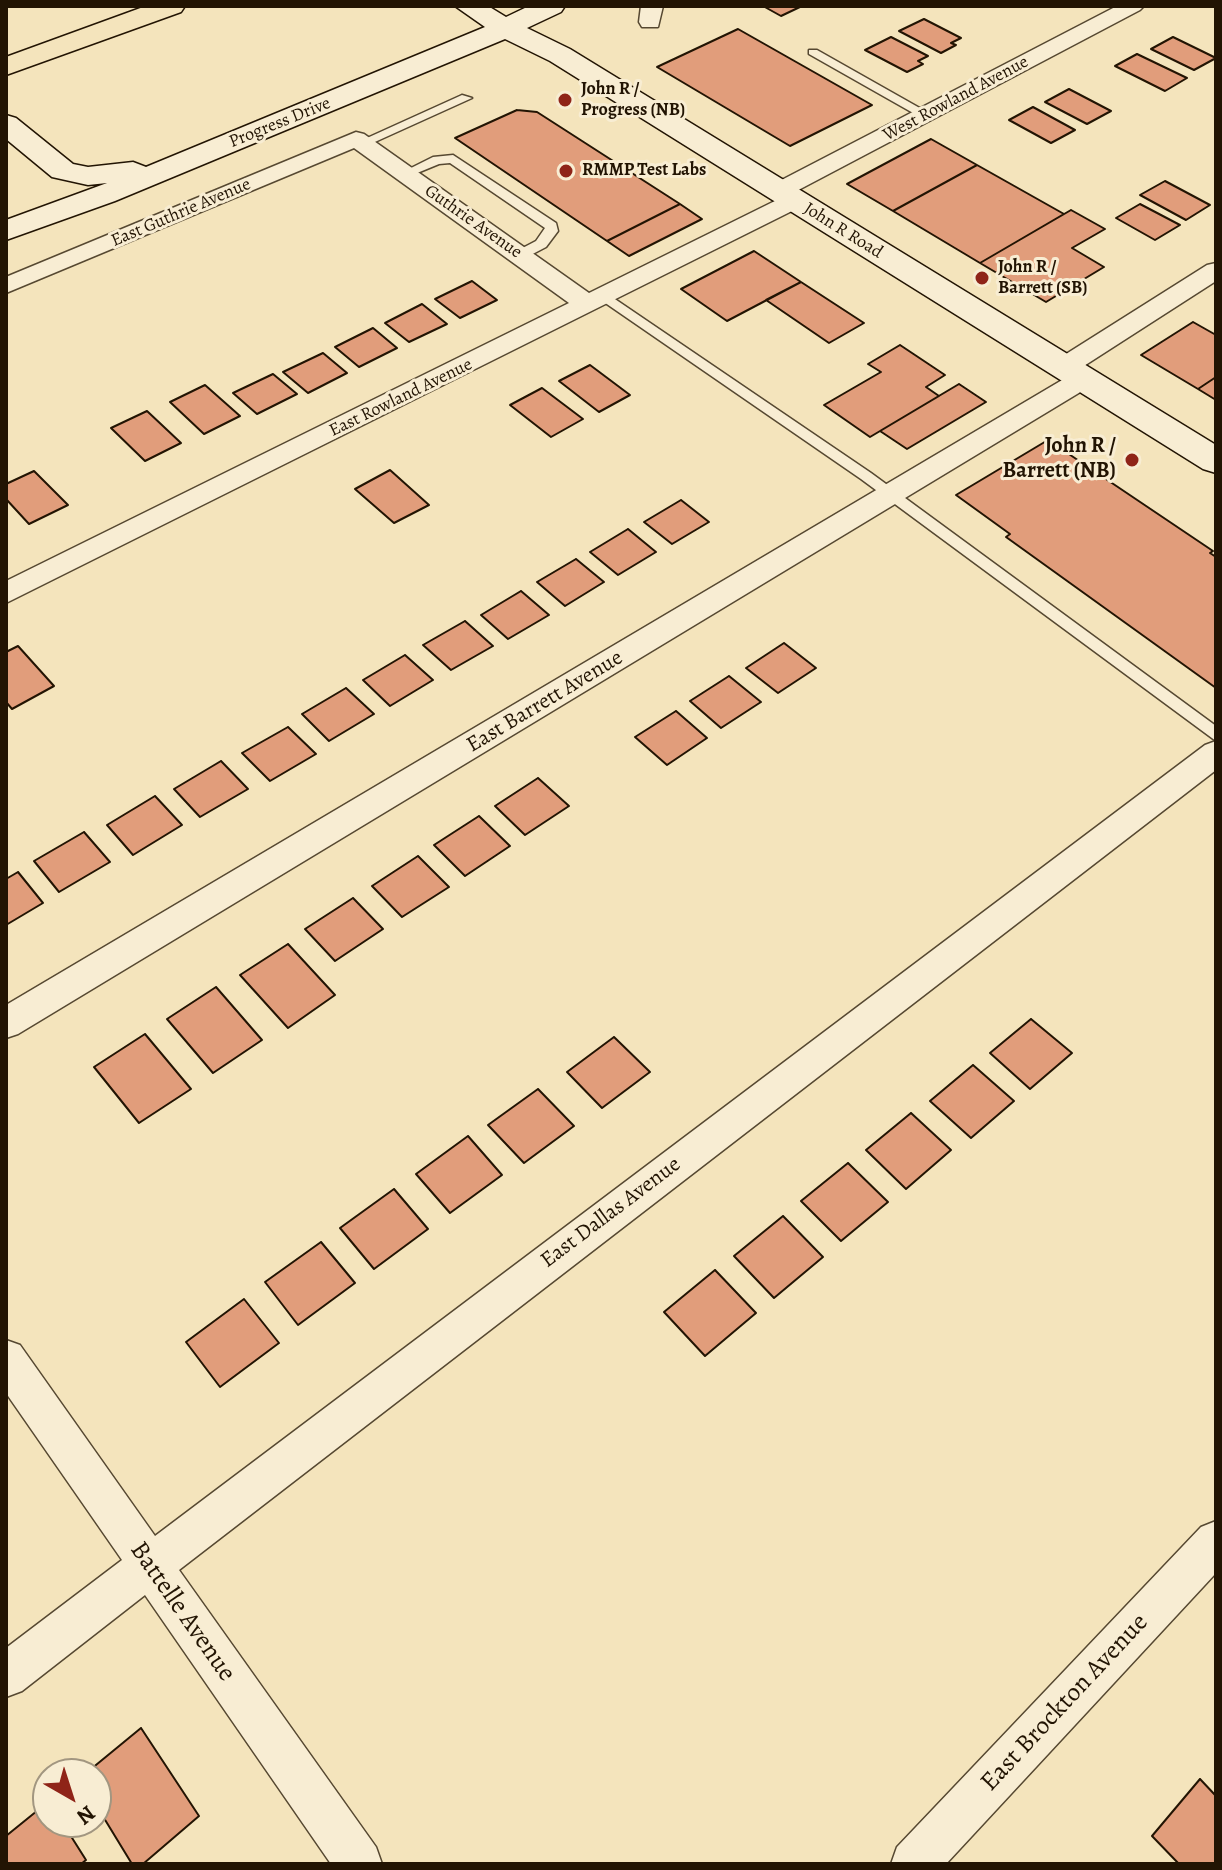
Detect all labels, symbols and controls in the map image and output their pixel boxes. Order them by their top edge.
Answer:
street label: West Rowland Avenue [880,52,1032,146]
place label: John R / Progress (NB) [581,79,685,122]
marker: John R / Progress (NB) [556,91,574,109]
street label: Progress Drive [226,93,334,153]
place label: RMMP Test Labs [582,160,706,182]
marker: RMMP Test Labs [557,162,575,180]
street label: East Guthrie Avenue [108,174,254,252]
street label: Guthrie Avenue [420,180,526,264]
street label: John R Road [799,198,887,264]
place label: John R / Barrett (SB) [998,257,1087,300]
marker: John R / Barrett (SB) [973,269,991,287]
street label: East Rowland Avenue [326,354,476,442]
place label: John R / Barrett (NB) [1003,434,1116,486]
marker: John R / Barrett (NB) [1123,451,1141,469]
street label: East Barrett Avenue [462,645,628,759]
street label: East Dallas Avenue [536,1152,686,1274]
street label: Battelle Avenue [122,1536,242,1688]
street label: East Brockton Avenue [975,1608,1155,1798]
north arrow [32,1758,112,1838]
text: N [70,1798,102,1832]

